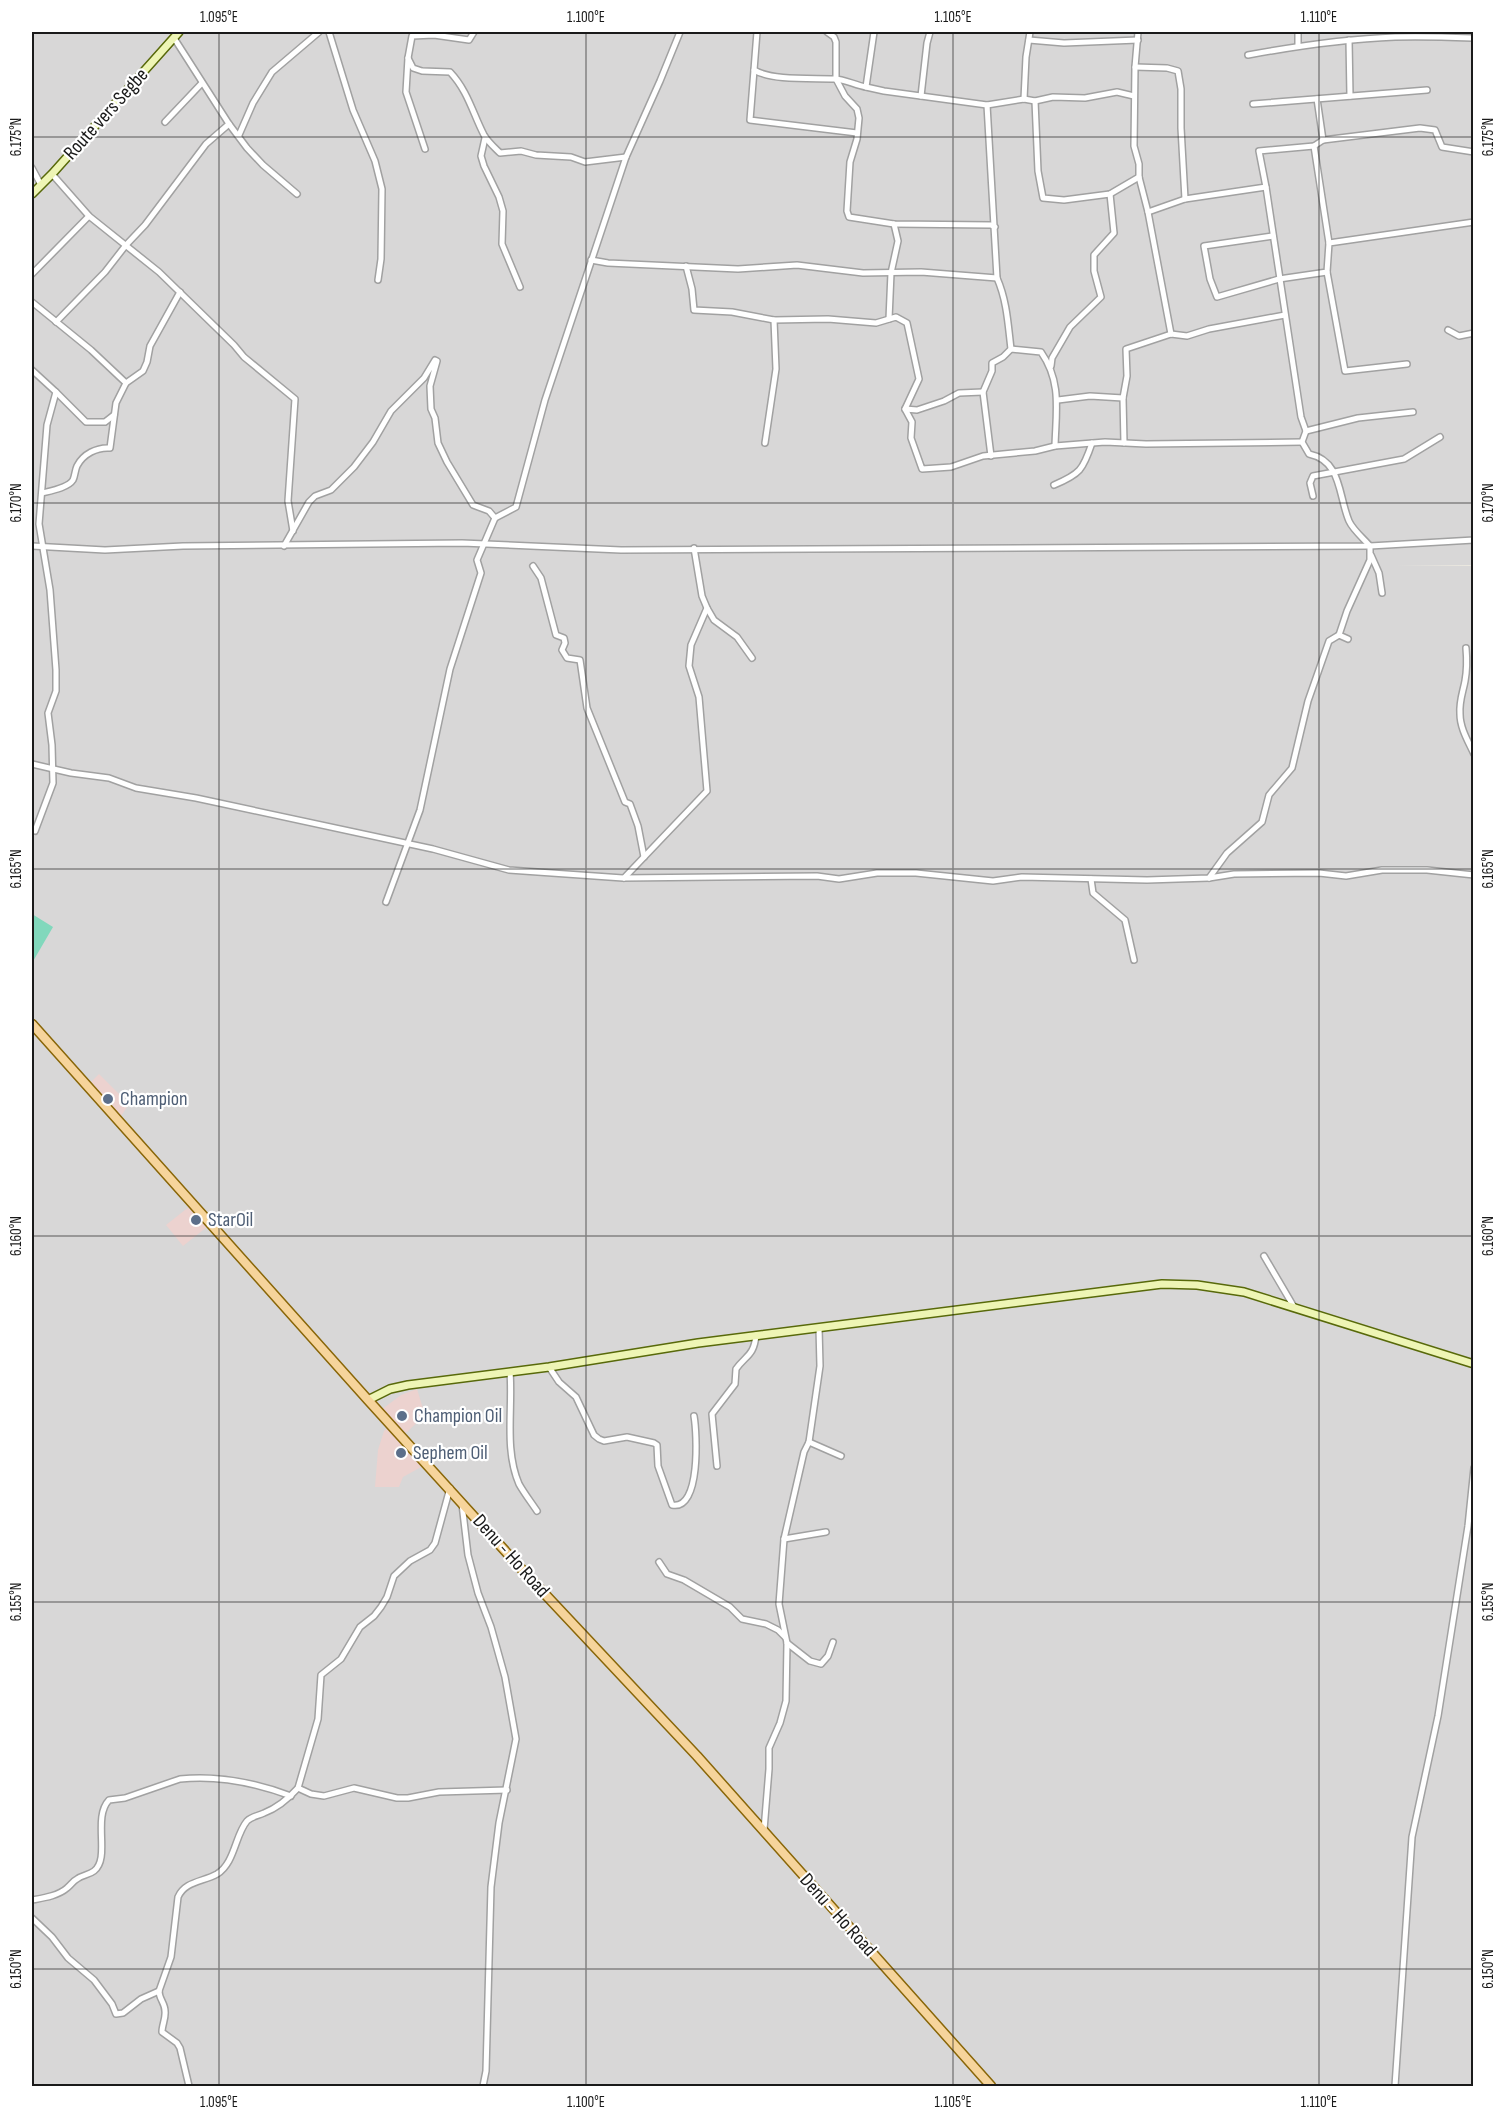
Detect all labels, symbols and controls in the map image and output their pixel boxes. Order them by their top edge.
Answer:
text: 1.095°E [200,8,238,27]
text: 1.100°E [567,8,605,27]
text: 1.105°E [934,8,972,27]
text: 1.110°E [1301,8,1337,27]
street label: Route vers Segbe [59,63,153,165]
text: 6.175°N [7,118,26,156]
text: 6.175°N [1479,118,1498,156]
text: 6.170°N [7,483,26,523]
text: 6.170°N [1479,483,1498,523]
text: 6.165°N [7,849,26,889]
text: 6.165°N [1479,849,1498,889]
place label: Champion [120,1087,188,1111]
marker: Champion [101,1092,115,1106]
place label: StarOil [208,1208,253,1232]
marker: StarOil [189,1213,203,1227]
text: 6.160°N [7,1216,26,1256]
text: 6.160°N [1479,1216,1498,1256]
place label: Champion Oil [414,1404,502,1428]
marker: Champion Oil [395,1409,409,1423]
place label: Sephem Oil [413,1441,488,1465]
marker: Sephem Oil [394,1446,408,1460]
street label: Denu - Ho Road [467,1510,555,1602]
text: 6.155°N [7,1583,26,1621]
text: 6.155°N [1479,1583,1498,1621]
street label: Denu - Ho Road [794,1869,882,1961]
text: 6.150°N [7,1949,26,1989]
text: 6.150°N [1479,1949,1498,1989]
text: 1.095°E [200,2093,238,2112]
text: 1.100°E [567,2093,605,2112]
text: 1.105°E [934,2093,972,2112]
text: 1.110°E [1301,2093,1337,2112]

